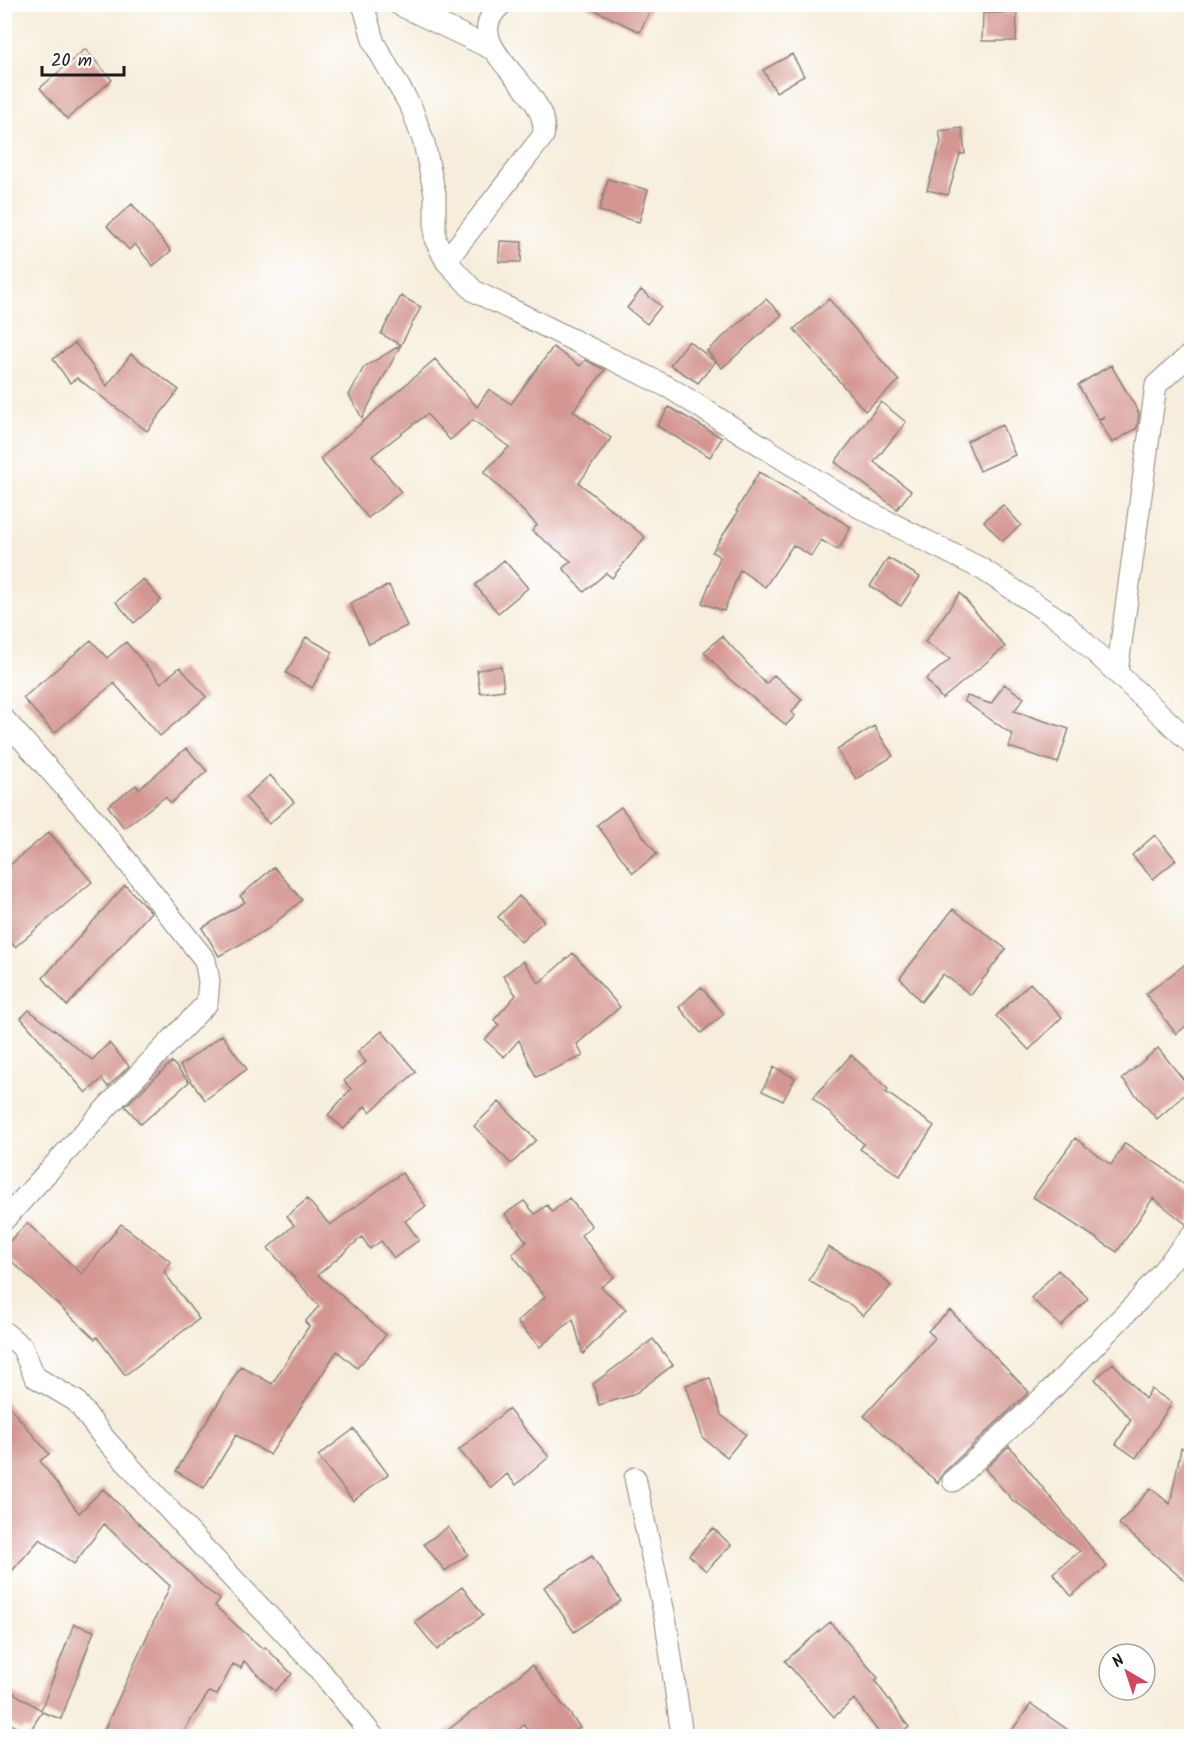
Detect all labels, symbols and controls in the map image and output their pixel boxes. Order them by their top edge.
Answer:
scale bar [42,39,124,77]
text: 20 m [51,47,92,76]
north arrow [1097,1642,1157,1702]
text: N [1107,1649,1130,1674]

